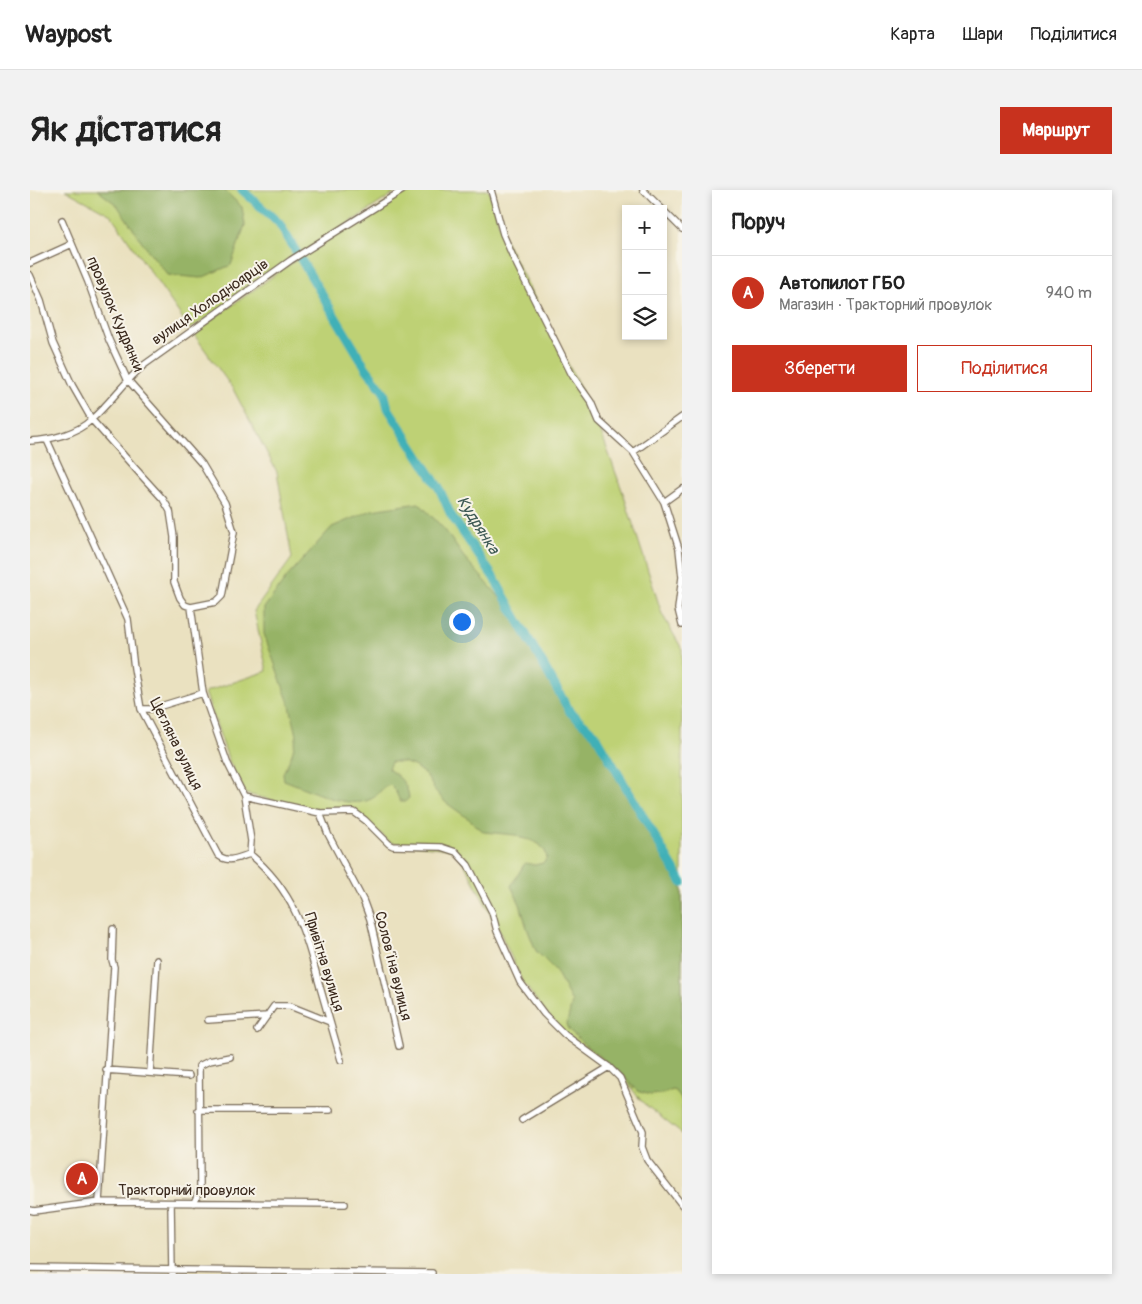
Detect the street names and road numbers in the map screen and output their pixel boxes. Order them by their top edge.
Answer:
street label: провулок Кудрянки [82,253,148,375]
street label: вулиця Холодноярців [148,255,272,349]
street label: Цегляна вулиця [145,695,207,793]
street label: Соловʼїна вулиця [370,909,416,1023]
street label: Привітна вулиця [300,910,348,1014]
street label: Тракторний провулок [118,1181,256,1200]

